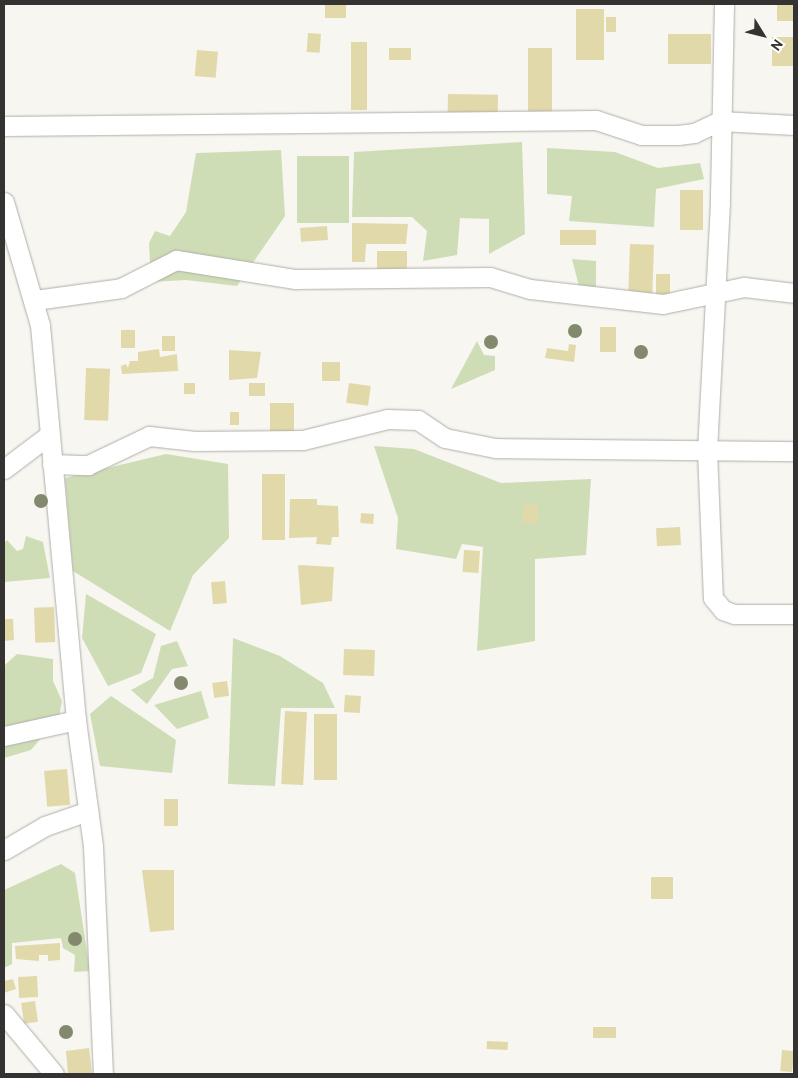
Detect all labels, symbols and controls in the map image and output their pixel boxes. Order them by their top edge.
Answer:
north arrow [738,10,788,60]
text: N [766,35,785,53]

